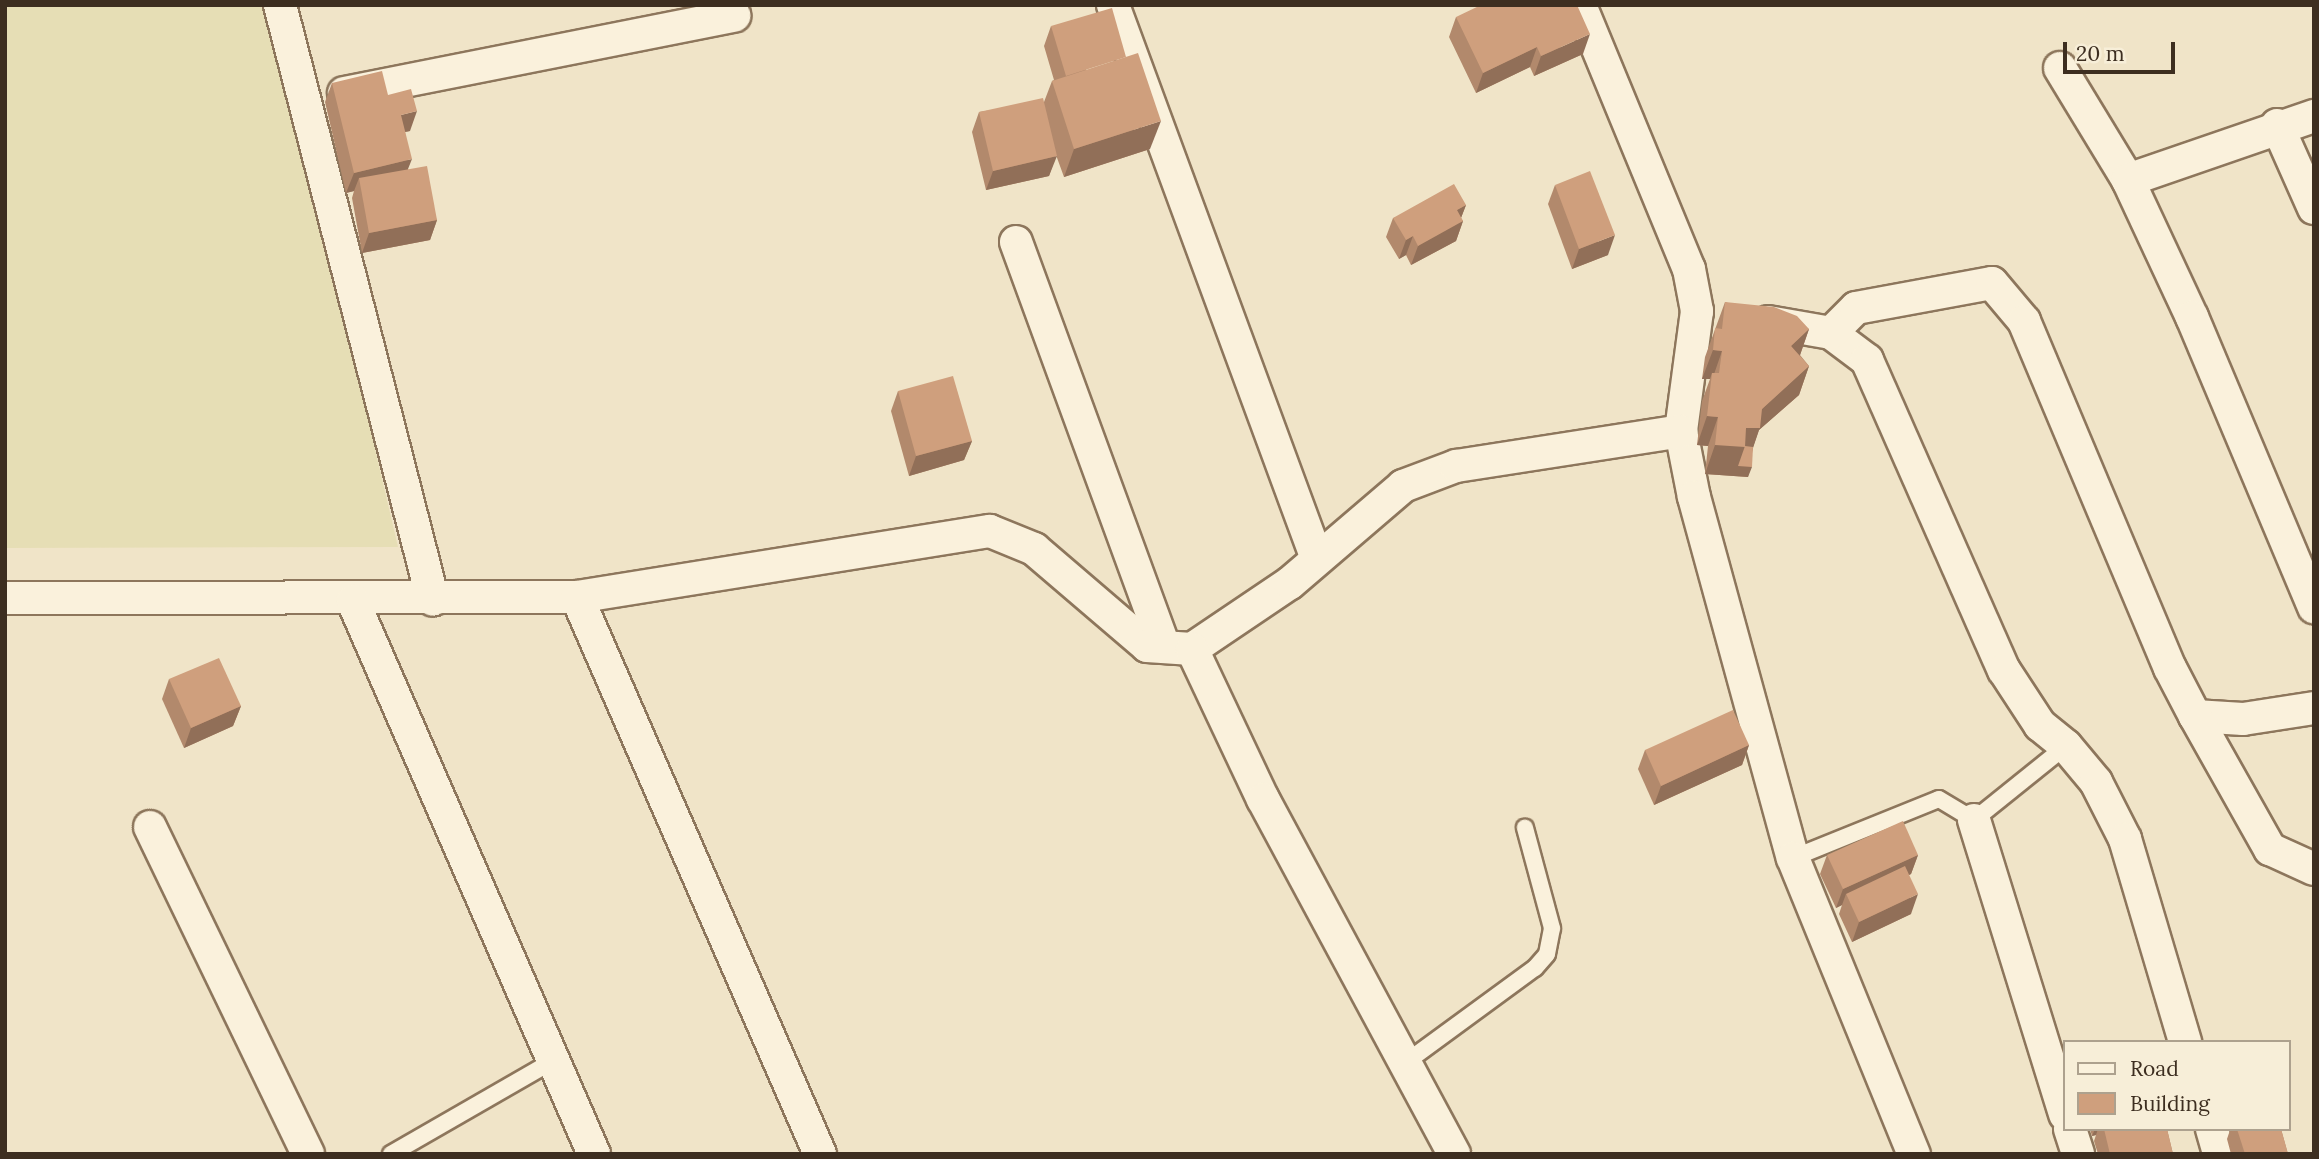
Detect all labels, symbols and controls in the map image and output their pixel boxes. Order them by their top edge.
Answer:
scale bar [2067,28,2179,72]
text: 20 m [2076,40,2125,67]
legend [2064,1040,2291,1131]
text: Road [2130,1055,2179,1082]
text: Building [2130,1090,2210,1117]

